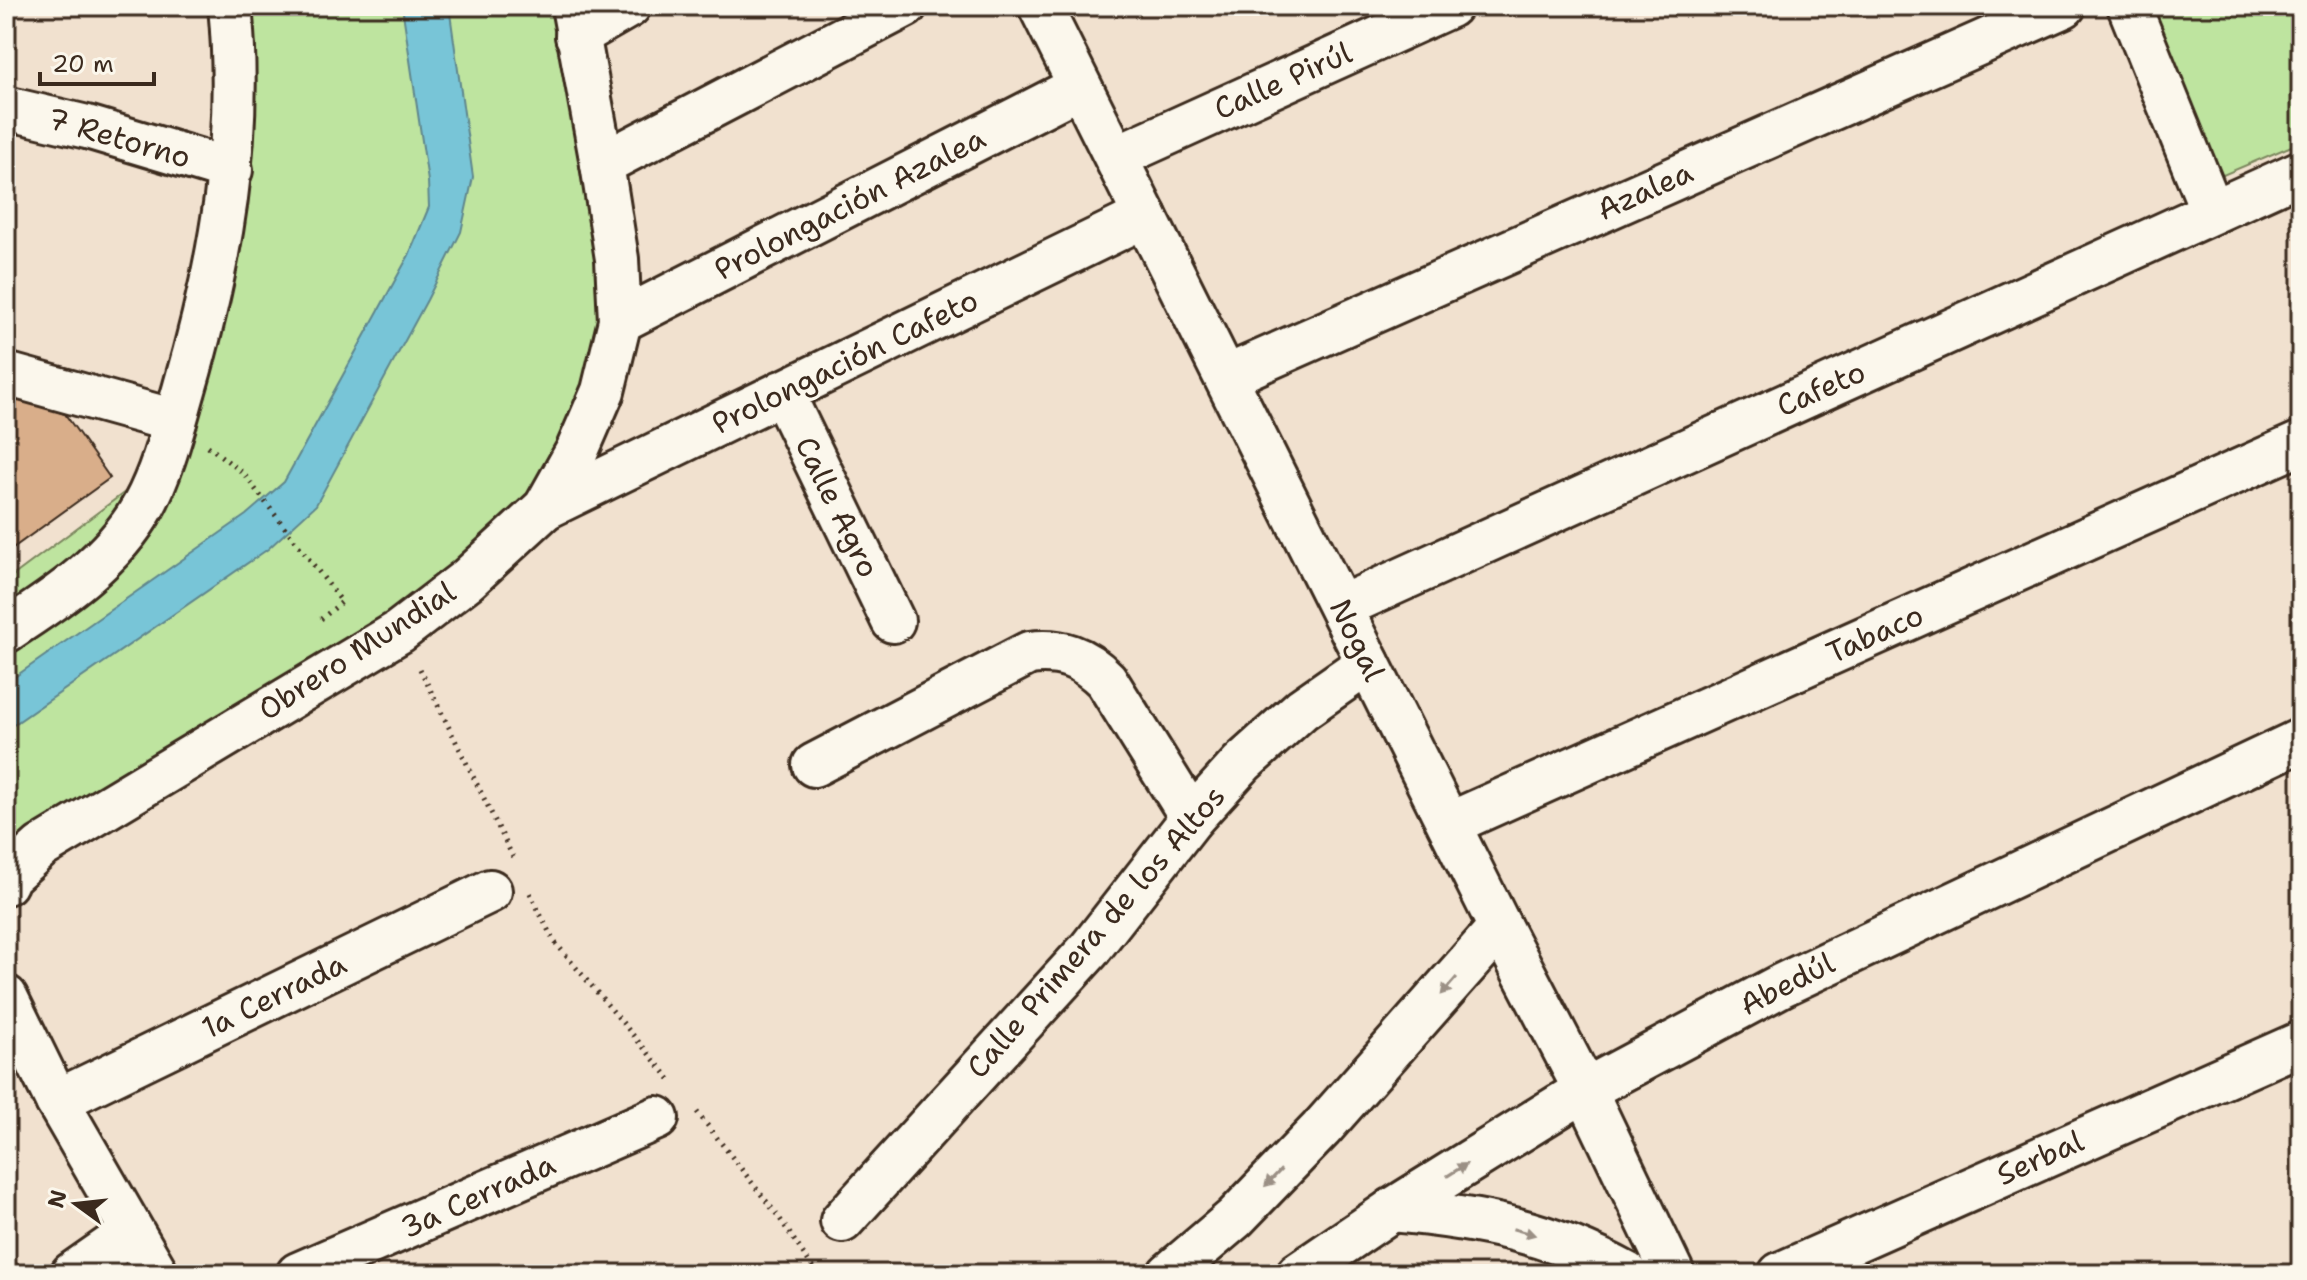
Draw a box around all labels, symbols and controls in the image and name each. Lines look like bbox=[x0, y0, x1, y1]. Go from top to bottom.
street label: Calle Pirúl bbox=[1207, 32, 1358, 129]
scale bar bbox=[40, 36, 154, 86]
text: 20 m bbox=[52, 48, 114, 80]
street label: 7 Retorno bbox=[43, 98, 196, 178]
street label: Prolongación Azalea bbox=[707, 117, 993, 290]
street label: Azalea bbox=[1590, 151, 1699, 230]
street label: Prolongación Cafeto bbox=[705, 279, 985, 444]
street label: Cafeto bbox=[1770, 351, 1872, 426]
street label: Calle Agro bbox=[786, 429, 889, 584]
street label: Obrero Mundial bbox=[250, 571, 463, 730]
street label: Nogal bbox=[1320, 592, 1395, 688]
street label: Tabaco bbox=[1820, 594, 1930, 673]
street label: Calle Primera de los Altos bbox=[957, 777, 1234, 1087]
street label: Abedúl bbox=[1732, 942, 1841, 1025]
street label: 1a Cerrada bbox=[195, 943, 353, 1048]
one-way arrow bbox=[1440, 977, 1458, 996]
street label: Serbal bbox=[1990, 1120, 2090, 1195]
street label: 3a Cerrada bbox=[394, 1143, 562, 1248]
one-way arrow bbox=[1446, 1163, 1468, 1177]
north arrow bbox=[36, 1164, 116, 1244]
one-way arrow bbox=[1265, 1168, 1283, 1187]
text: N bbox=[41, 1187, 73, 1211]
one-way arrow bbox=[1512, 1226, 1537, 1238]

